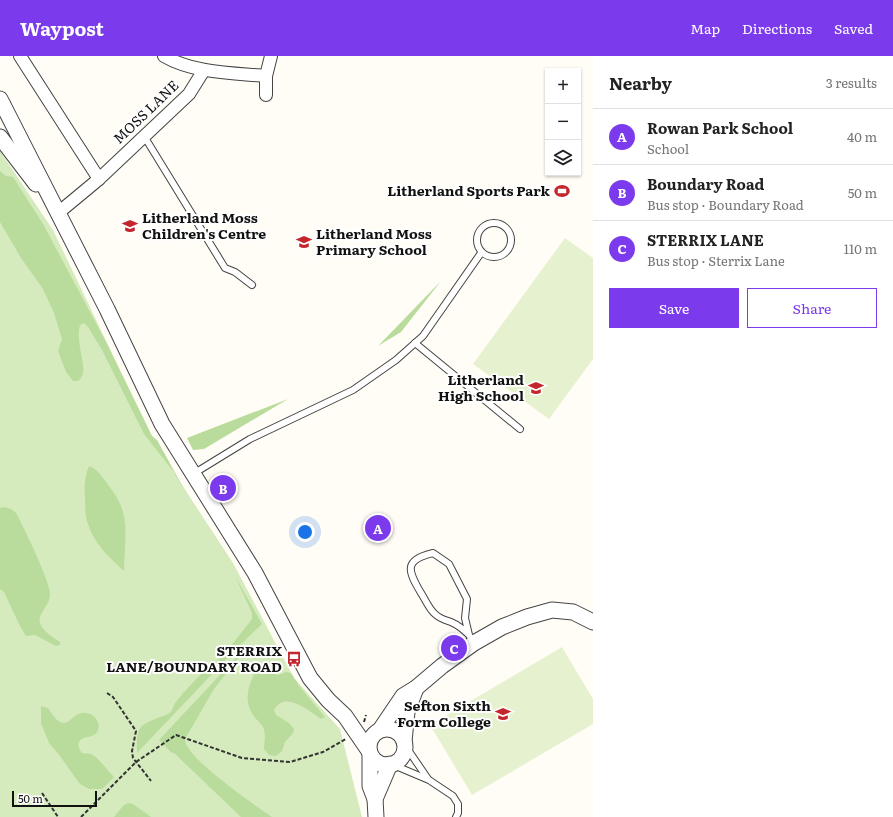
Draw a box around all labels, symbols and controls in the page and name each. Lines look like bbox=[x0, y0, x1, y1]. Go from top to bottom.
text: Waypost bbox=[20, 14, 104, 42]
text: Map bbox=[690, 18, 720, 38]
text: Directions bbox=[742, 18, 812, 38]
text: Saved bbox=[834, 18, 873, 38]
map controls bbox=[545, 68, 581, 176]
button: + bbox=[545, 68, 581, 104]
text: Nearby bbox=[609, 70, 672, 95]
text: 3 results bbox=[826, 73, 877, 92]
street label: MOSS LANE bbox=[108, 75, 182, 148]
button: − bbox=[545, 104, 581, 140]
text: Rowan Park School bbox=[647, 116, 793, 139]
text: A bbox=[617, 127, 627, 146]
text: 40 m bbox=[847, 127, 877, 146]
text: School bbox=[647, 139, 689, 158]
button: layers bbox=[545, 140, 581, 176]
text: Boundary Road bbox=[647, 172, 764, 195]
place label: Litherland Sports Park bbox=[387, 180, 551, 200]
sports icon: Litherland Sports Park bbox=[553, 182, 571, 200]
text: B bbox=[618, 183, 626, 202]
text: 50 m bbox=[848, 183, 877, 202]
text: Bus stop · Boundary Road bbox=[647, 195, 804, 214]
place label: Litherland Moss Children's Centre bbox=[142, 207, 266, 243]
school or university icon: Litherland Moss Children's Centre bbox=[121, 217, 139, 235]
place label: Litherland Moss Primary School bbox=[316, 223, 432, 259]
text: STERRIX LANE bbox=[647, 228, 764, 251]
school or university icon: Litherland Moss Primary School bbox=[295, 233, 313, 251]
text: C bbox=[617, 239, 627, 258]
text: 110 m bbox=[844, 239, 877, 258]
text: Bus stop · Sterrix Lane bbox=[647, 251, 785, 270]
button: Save bbox=[609, 288, 739, 328]
button: Share bbox=[747, 288, 877, 328]
place label: Litherland High School bbox=[438, 369, 524, 405]
school or university icon: Litherland High School bbox=[527, 379, 545, 397]
pin: B bbox=[210, 473, 236, 503]
pin: A bbox=[365, 513, 391, 543]
your location bbox=[295, 522, 315, 542]
pin: C bbox=[441, 633, 467, 663]
place label: STERRIX LANE/BOUNDARY ROAD bbox=[106, 640, 282, 676]
bus stop icon: STERRIX LANE/BOUNDARY ROAD bbox=[285, 650, 303, 668]
place label: Sefton Sixth Form College bbox=[397, 695, 491, 731]
school or university icon: Sefton Sixth Form College bbox=[494, 705, 512, 723]
scale bar bbox=[12, 789, 97, 808]
text: 50 m bbox=[18, 790, 43, 806]

